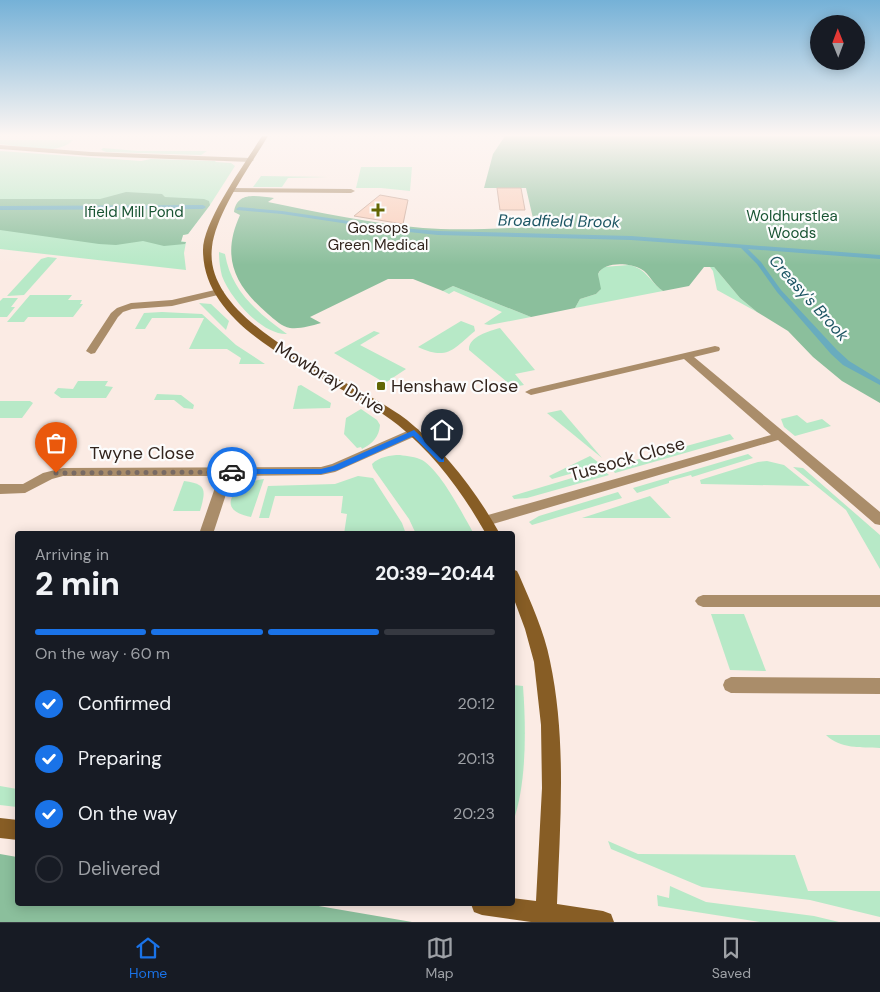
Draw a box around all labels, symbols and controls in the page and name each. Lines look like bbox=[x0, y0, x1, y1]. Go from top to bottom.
north arrow bbox=[810, 15, 865, 70]
map controls bbox=[810, 15, 865, 70]
park label: Ifield Mill Pond bbox=[84, 202, 184, 222]
marker: Gossops Green Medical bbox=[371, 203, 385, 217]
park label: Woldhurstlea Woods bbox=[746, 206, 838, 243]
water label: Broadfield Brook bbox=[498, 209, 621, 233]
place label: Gossops Green Medical bbox=[328, 218, 428, 255]
water label: Creasy's Brook bbox=[765, 250, 854, 346]
street label: Mowbray Drive bbox=[271, 336, 389, 420]
place label: Henshaw Close bbox=[391, 374, 518, 398]
marker: Henshaw Close bbox=[375, 380, 387, 392]
pin bbox=[421, 409, 463, 460]
icon: home bbox=[428, 416, 456, 444]
pin bbox=[35, 422, 77, 473]
icon: bag bbox=[42, 429, 70, 457]
street label: Tussock Close bbox=[566, 431, 688, 487]
street label: Twyne Close bbox=[89, 441, 195, 465]
courier bbox=[207, 447, 257, 497]
icon: car bbox=[218, 458, 246, 486]
text: Arriving in bbox=[35, 544, 109, 565]
text: 20:39–20:44 bbox=[375, 561, 495, 586]
text: 2 min bbox=[35, 563, 120, 605]
text: On the way · 60 m bbox=[35, 643, 170, 664]
icon: check bbox=[35, 690, 63, 718]
text: Confirmed bbox=[78, 691, 171, 716]
text: 20:12 bbox=[458, 693, 495, 714]
icon: check bbox=[35, 745, 63, 773]
text: Preparing bbox=[78, 746, 162, 771]
text: 20:13 bbox=[457, 748, 495, 769]
icon: check bbox=[35, 800, 63, 828]
text: On the way bbox=[78, 801, 178, 826]
text: 20:23 bbox=[453, 803, 495, 824]
text: Delivered bbox=[78, 856, 160, 881]
tab: Home bbox=[129, 934, 167, 982]
tab: Map bbox=[425, 934, 454, 982]
tab: Saved bbox=[712, 934, 751, 982]

